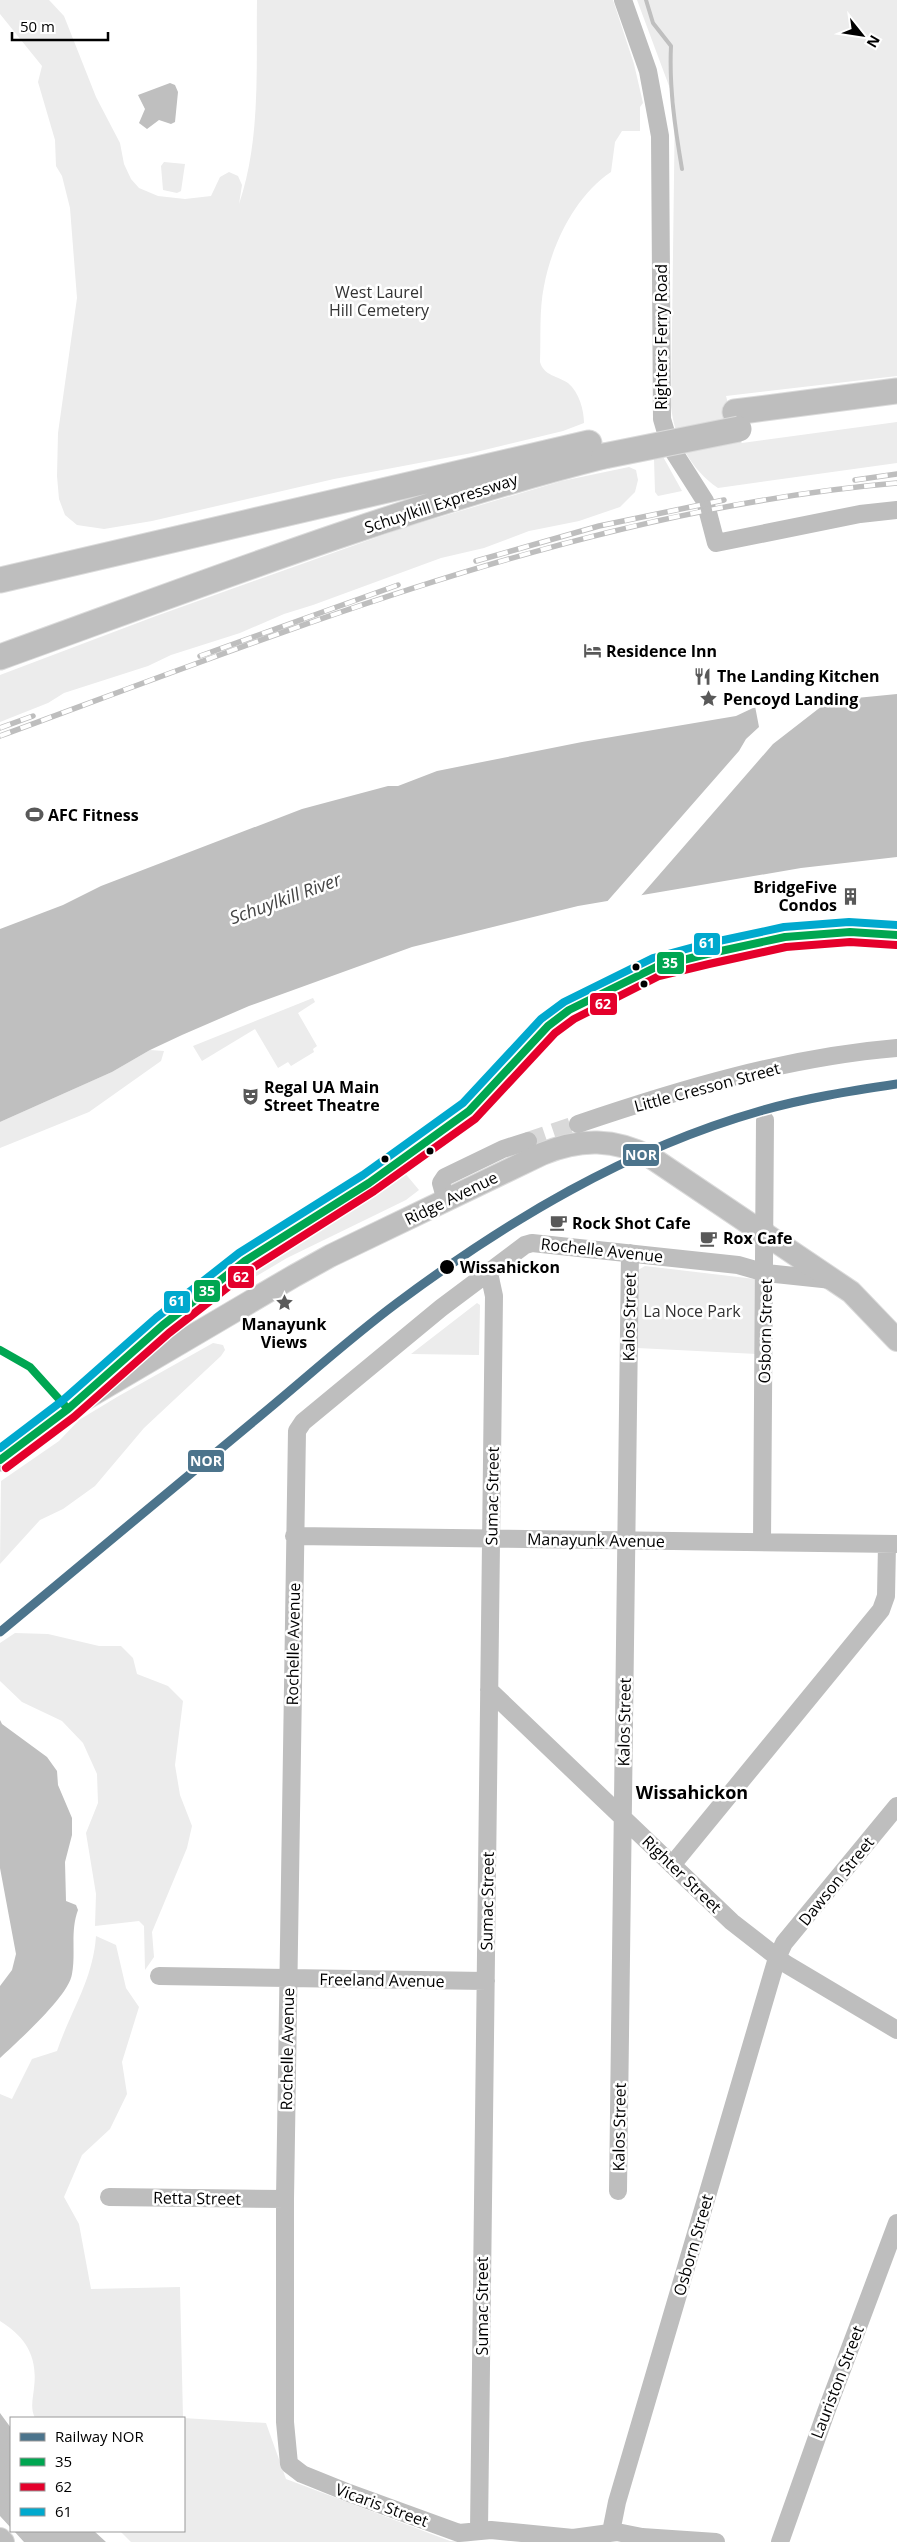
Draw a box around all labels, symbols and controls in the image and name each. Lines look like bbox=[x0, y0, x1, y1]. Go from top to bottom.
scale bar bbox=[12, 10, 109, 42]
north arrow bbox=[837, 10, 887, 60]
text: 50 m bbox=[20, 16, 55, 36]
text: N bbox=[863, 32, 885, 51]
street label: Righters Ferry Road bbox=[650, 264, 672, 410]
park label: West Laurel Hill Cemetery bbox=[329, 281, 430, 321]
street label: Schuylkill Expressway bbox=[362, 468, 521, 538]
place label: Residence Inn bbox=[606, 640, 717, 662]
hotel icon: Residence Inn bbox=[582, 641, 602, 661]
place label: The Landing Kitchen bbox=[717, 665, 880, 687]
restaurant icon: The Landing Kitchen bbox=[693, 666, 713, 686]
place label: Pencoyd Landing bbox=[723, 688, 858, 710]
place icon: Pencoyd Landing bbox=[699, 689, 719, 709]
place label: AFC Fitness bbox=[48, 804, 139, 826]
sports icon: AFC Fitness bbox=[24, 805, 44, 825]
water label: Schuylkill River bbox=[226, 866, 345, 929]
place label: BridgeFive Condos bbox=[753, 876, 837, 916]
building icon: BridgeFive Condos bbox=[841, 886, 861, 906]
line badge: 61 bbox=[693, 932, 721, 956]
text: 61 bbox=[699, 933, 715, 952]
line badge: 35 bbox=[656, 951, 685, 975]
text: 35 bbox=[662, 953, 678, 972]
unlabelled marker bbox=[631, 962, 641, 972]
unlabelled marker bbox=[639, 979, 649, 989]
line badge: 62 bbox=[589, 992, 618, 1016]
text: 62 bbox=[595, 994, 611, 1013]
street label: Little Cresson Street bbox=[632, 1057, 783, 1117]
place label: Regal UA Main Street Theatre bbox=[264, 1076, 380, 1116]
theatre icon: Regal UA Main Street Theatre bbox=[240, 1086, 260, 1106]
line badge: NOR bbox=[622, 1143, 660, 1167]
text: NOR bbox=[625, 1145, 658, 1164]
unlabelled marker bbox=[425, 1146, 435, 1156]
unlabelled marker bbox=[380, 1154, 390, 1164]
street label: Ridge Avenue bbox=[401, 1166, 501, 1230]
place label: Rock Shot Cafe bbox=[572, 1212, 691, 1234]
cafe icon: Rock Shot Cafe bbox=[548, 1213, 568, 1233]
place label: Rox Cafe bbox=[723, 1227, 792, 1249]
cafe icon: Rox Cafe bbox=[699, 1228, 719, 1248]
street label: Rochelle Avenue bbox=[540, 1233, 664, 1267]
place label: Wissahickon bbox=[460, 1256, 560, 1278]
marker: Wissahickon bbox=[438, 1258, 456, 1276]
line badge: 62 bbox=[227, 1265, 255, 1289]
text: 62 bbox=[233, 1267, 249, 1286]
street label: Kalos Street bbox=[617, 1272, 641, 1362]
street label: Osborn Street bbox=[753, 1278, 777, 1384]
line badge: 35 bbox=[193, 1279, 221, 1303]
text: 35 bbox=[199, 1281, 215, 1300]
line badge: 61 bbox=[163, 1290, 191, 1314]
text: 61 bbox=[169, 1291, 185, 1310]
place icon: Manayunk Views bbox=[274, 1292, 294, 1312]
park label: La Noce Park bbox=[643, 1300, 741, 1322]
place label: Manayunk Views bbox=[242, 1313, 327, 1353]
street label: Sumac Street bbox=[480, 1446, 504, 1546]
line badge: NOR bbox=[187, 1449, 225, 1473]
text: NOR bbox=[190, 1451, 223, 1470]
street label: Manayunk Avenue bbox=[527, 1528, 665, 1552]
street label: Rochelle Avenue bbox=[281, 1582, 305, 1706]
street label: Kalos Street bbox=[612, 1677, 636, 1767]
district label: Wissahickon bbox=[636, 1780, 748, 1804]
street label: Righter Street bbox=[637, 1830, 727, 1918]
street label: Dawson Street bbox=[793, 1832, 879, 1930]
street label: Sumac Street bbox=[475, 1851, 499, 1951]
street label: Freeland Avenue bbox=[319, 1968, 445, 1992]
street label: Rochelle Avenue bbox=[275, 1987, 299, 2111]
street label: Kalos Street bbox=[607, 2082, 631, 2172]
street label: Retta Street bbox=[153, 2186, 241, 2210]
street label: Osborn Street bbox=[668, 2191, 718, 2298]
street label: Sumac Street bbox=[471, 2256, 493, 2355]
street label: Lauriston Street bbox=[805, 2322, 869, 2442]
legend bbox=[10, 2417, 185, 2532]
text: Railway NOR bbox=[55, 2426, 144, 2446]
text: 35 bbox=[55, 2451, 72, 2471]
text: 62 bbox=[55, 2476, 72, 2496]
street label: Vicaris Street bbox=[333, 2478, 432, 2532]
text: 61 bbox=[55, 2501, 72, 2521]

